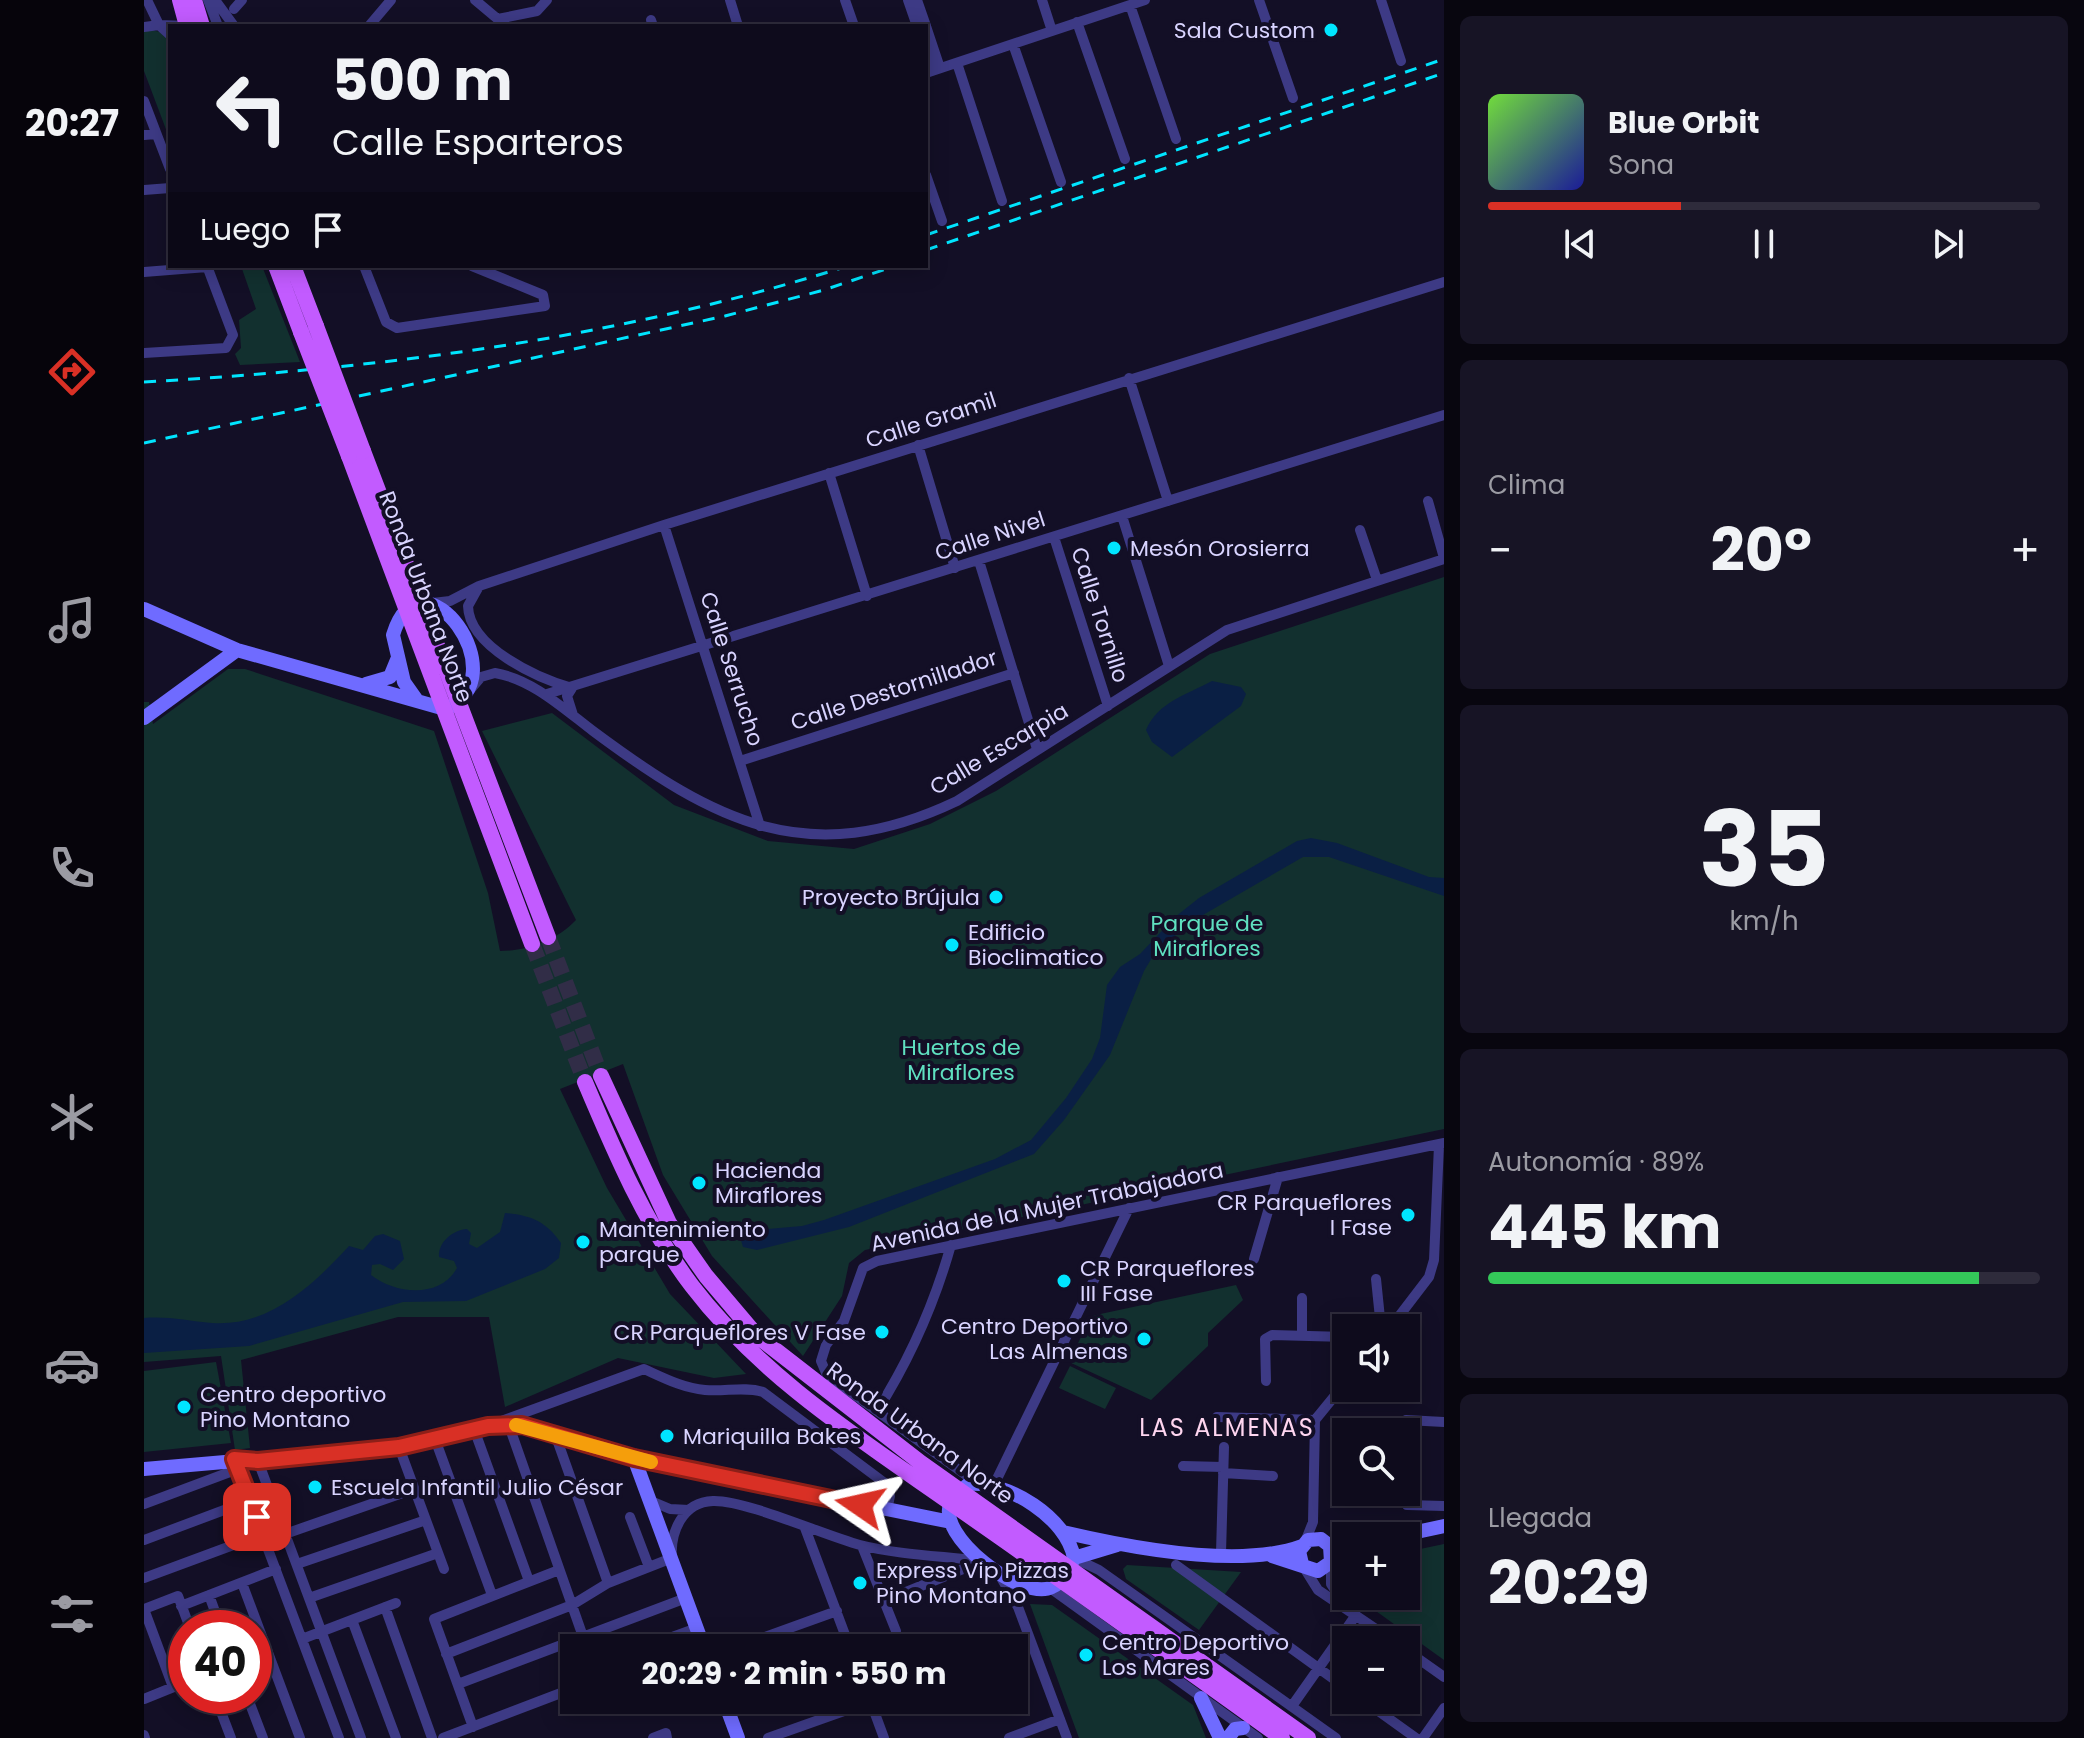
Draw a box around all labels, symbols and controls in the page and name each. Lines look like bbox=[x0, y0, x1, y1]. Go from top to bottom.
place label: Sala Custom bbox=[1174, 15, 1315, 46]
marker: Sala Custom bbox=[1322, 21, 1340, 39]
text: 500 m bbox=[332, 41, 513, 120]
icon: left bbox=[200, 56, 304, 160]
text: 20:27 bbox=[25, 98, 119, 149]
text: Blue Orbit bbox=[1608, 101, 1760, 144]
text: Calle Esparteros bbox=[332, 117, 624, 168]
text: Sona bbox=[1608, 147, 1674, 183]
text: Luego bbox=[200, 208, 290, 251]
icon: arrive bbox=[306, 208, 350, 252]
icon: previous bbox=[1558, 222, 1602, 266]
icon: pause bbox=[1742, 222, 1786, 266]
icon: next bbox=[1926, 222, 1970, 266]
icon: directions bbox=[44, 344, 100, 400]
street label: Calle Gramil bbox=[862, 384, 1000, 456]
text: Clima bbox=[1488, 467, 1565, 503]
street label: Ronda Urbana Norte bbox=[371, 487, 481, 707]
street label: Calle Nivel bbox=[931, 504, 1049, 568]
text: 20° bbox=[1711, 508, 1812, 592]
text: − bbox=[1488, 520, 1512, 581]
text: + bbox=[2010, 520, 2040, 581]
place label: Mesón Orosierra bbox=[1130, 533, 1310, 564]
marker: Mesón Orosierra bbox=[1105, 539, 1123, 557]
street label: Calle Tornillo bbox=[1064, 543, 1136, 687]
street label: Calle Serrucho bbox=[692, 588, 772, 750]
icon: music bbox=[44, 592, 100, 648]
street label: Calle Destornillador bbox=[787, 642, 1001, 738]
street label: Calle Escarpia bbox=[924, 695, 1074, 803]
text: 35 bbox=[1699, 777, 1829, 922]
icon: phone bbox=[44, 840, 100, 896]
place label: Proyecto Brújula bbox=[802, 882, 980, 913]
marker: Proyecto Brújula bbox=[987, 888, 1005, 906]
text: km/h bbox=[1729, 903, 1799, 939]
park label: Parque de Miraflores bbox=[1151, 908, 1263, 964]
place label: Edificio Bioclimatico bbox=[968, 917, 1104, 973]
marker: Edificio Bioclimatico bbox=[943, 936, 961, 954]
park label: Huertos de Miraflores bbox=[901, 1032, 1021, 1088]
icon: climate bbox=[44, 1089, 100, 1145]
text: Autonomía · 89% bbox=[1488, 1144, 1704, 1180]
street label: Avenida de la Mujer Trabajadora bbox=[868, 1154, 1226, 1260]
place label: Hacienda Miraflores bbox=[715, 1155, 823, 1211]
marker: Hacienda Miraflores bbox=[690, 1174, 708, 1192]
text: 445 km bbox=[1488, 1185, 1722, 1269]
place label: CR Parqueflores I Fase bbox=[1217, 1187, 1392, 1243]
marker: CR Parqueflores I Fase bbox=[1399, 1206, 1417, 1224]
place label: Mantenimiento parque bbox=[599, 1214, 766, 1270]
marker: Mantenimiento parque bbox=[574, 1233, 592, 1251]
place label: CR Parqueflores III Fase bbox=[1080, 1253, 1255, 1309]
marker: CR Parqueflores III Fase bbox=[1055, 1272, 1073, 1290]
place label: Centro Deportivo Las Almenas bbox=[941, 1311, 1128, 1367]
map controls bbox=[1332, 1314, 1420, 1714]
button: sound bbox=[1332, 1314, 1420, 1402]
place label: CR Parqueflores V Fase bbox=[614, 1317, 866, 1348]
marker: CR Parqueflores V Fase bbox=[873, 1323, 891, 1341]
marker: Centro Deportivo Las Almenas bbox=[1135, 1330, 1153, 1348]
icon: car bbox=[44, 1337, 100, 1393]
street label: Ronda Urbana Norte bbox=[820, 1355, 1020, 1511]
place label: Centro deportivo Pino Montano bbox=[200, 1379, 386, 1435]
marker: Centro deportivo Pino Montano bbox=[175, 1398, 193, 1416]
district label: LAS ALMENAS bbox=[1139, 1411, 1315, 1444]
button: search bbox=[1332, 1418, 1420, 1506]
place label: Mariquilla Bakes bbox=[683, 1421, 861, 1452]
marker: Mariquilla Bakes bbox=[658, 1427, 676, 1445]
position arrow bbox=[818, 1463, 902, 1547]
place label: Escuela Infantil Julio César bbox=[331, 1472, 623, 1503]
marker: Escuela Infantil Julio César bbox=[306, 1478, 324, 1496]
pin bbox=[223, 1483, 291, 1551]
icon: arrive bbox=[235, 1495, 279, 1539]
text: Llegada bbox=[1488, 1500, 1592, 1536]
button: + bbox=[1332, 1522, 1420, 1610]
text: 20:29 bbox=[1488, 1541, 1650, 1625]
place label: Express Vip Pizzas Pino Montano bbox=[876, 1555, 1069, 1611]
marker: Express Vip Pizzas Pino Montano bbox=[851, 1574, 869, 1592]
icon: filters bbox=[44, 1586, 100, 1642]
speed limit sign: 40 bbox=[168, 1610, 272, 1714]
button: − bbox=[1332, 1626, 1420, 1714]
place label: Centro Deportivo Los Mares bbox=[1102, 1627, 1289, 1683]
marker: Centro Deportivo Los Mares bbox=[1077, 1646, 1095, 1664]
text: 20:29 · 2 min · 550 m bbox=[641, 1652, 947, 1695]

